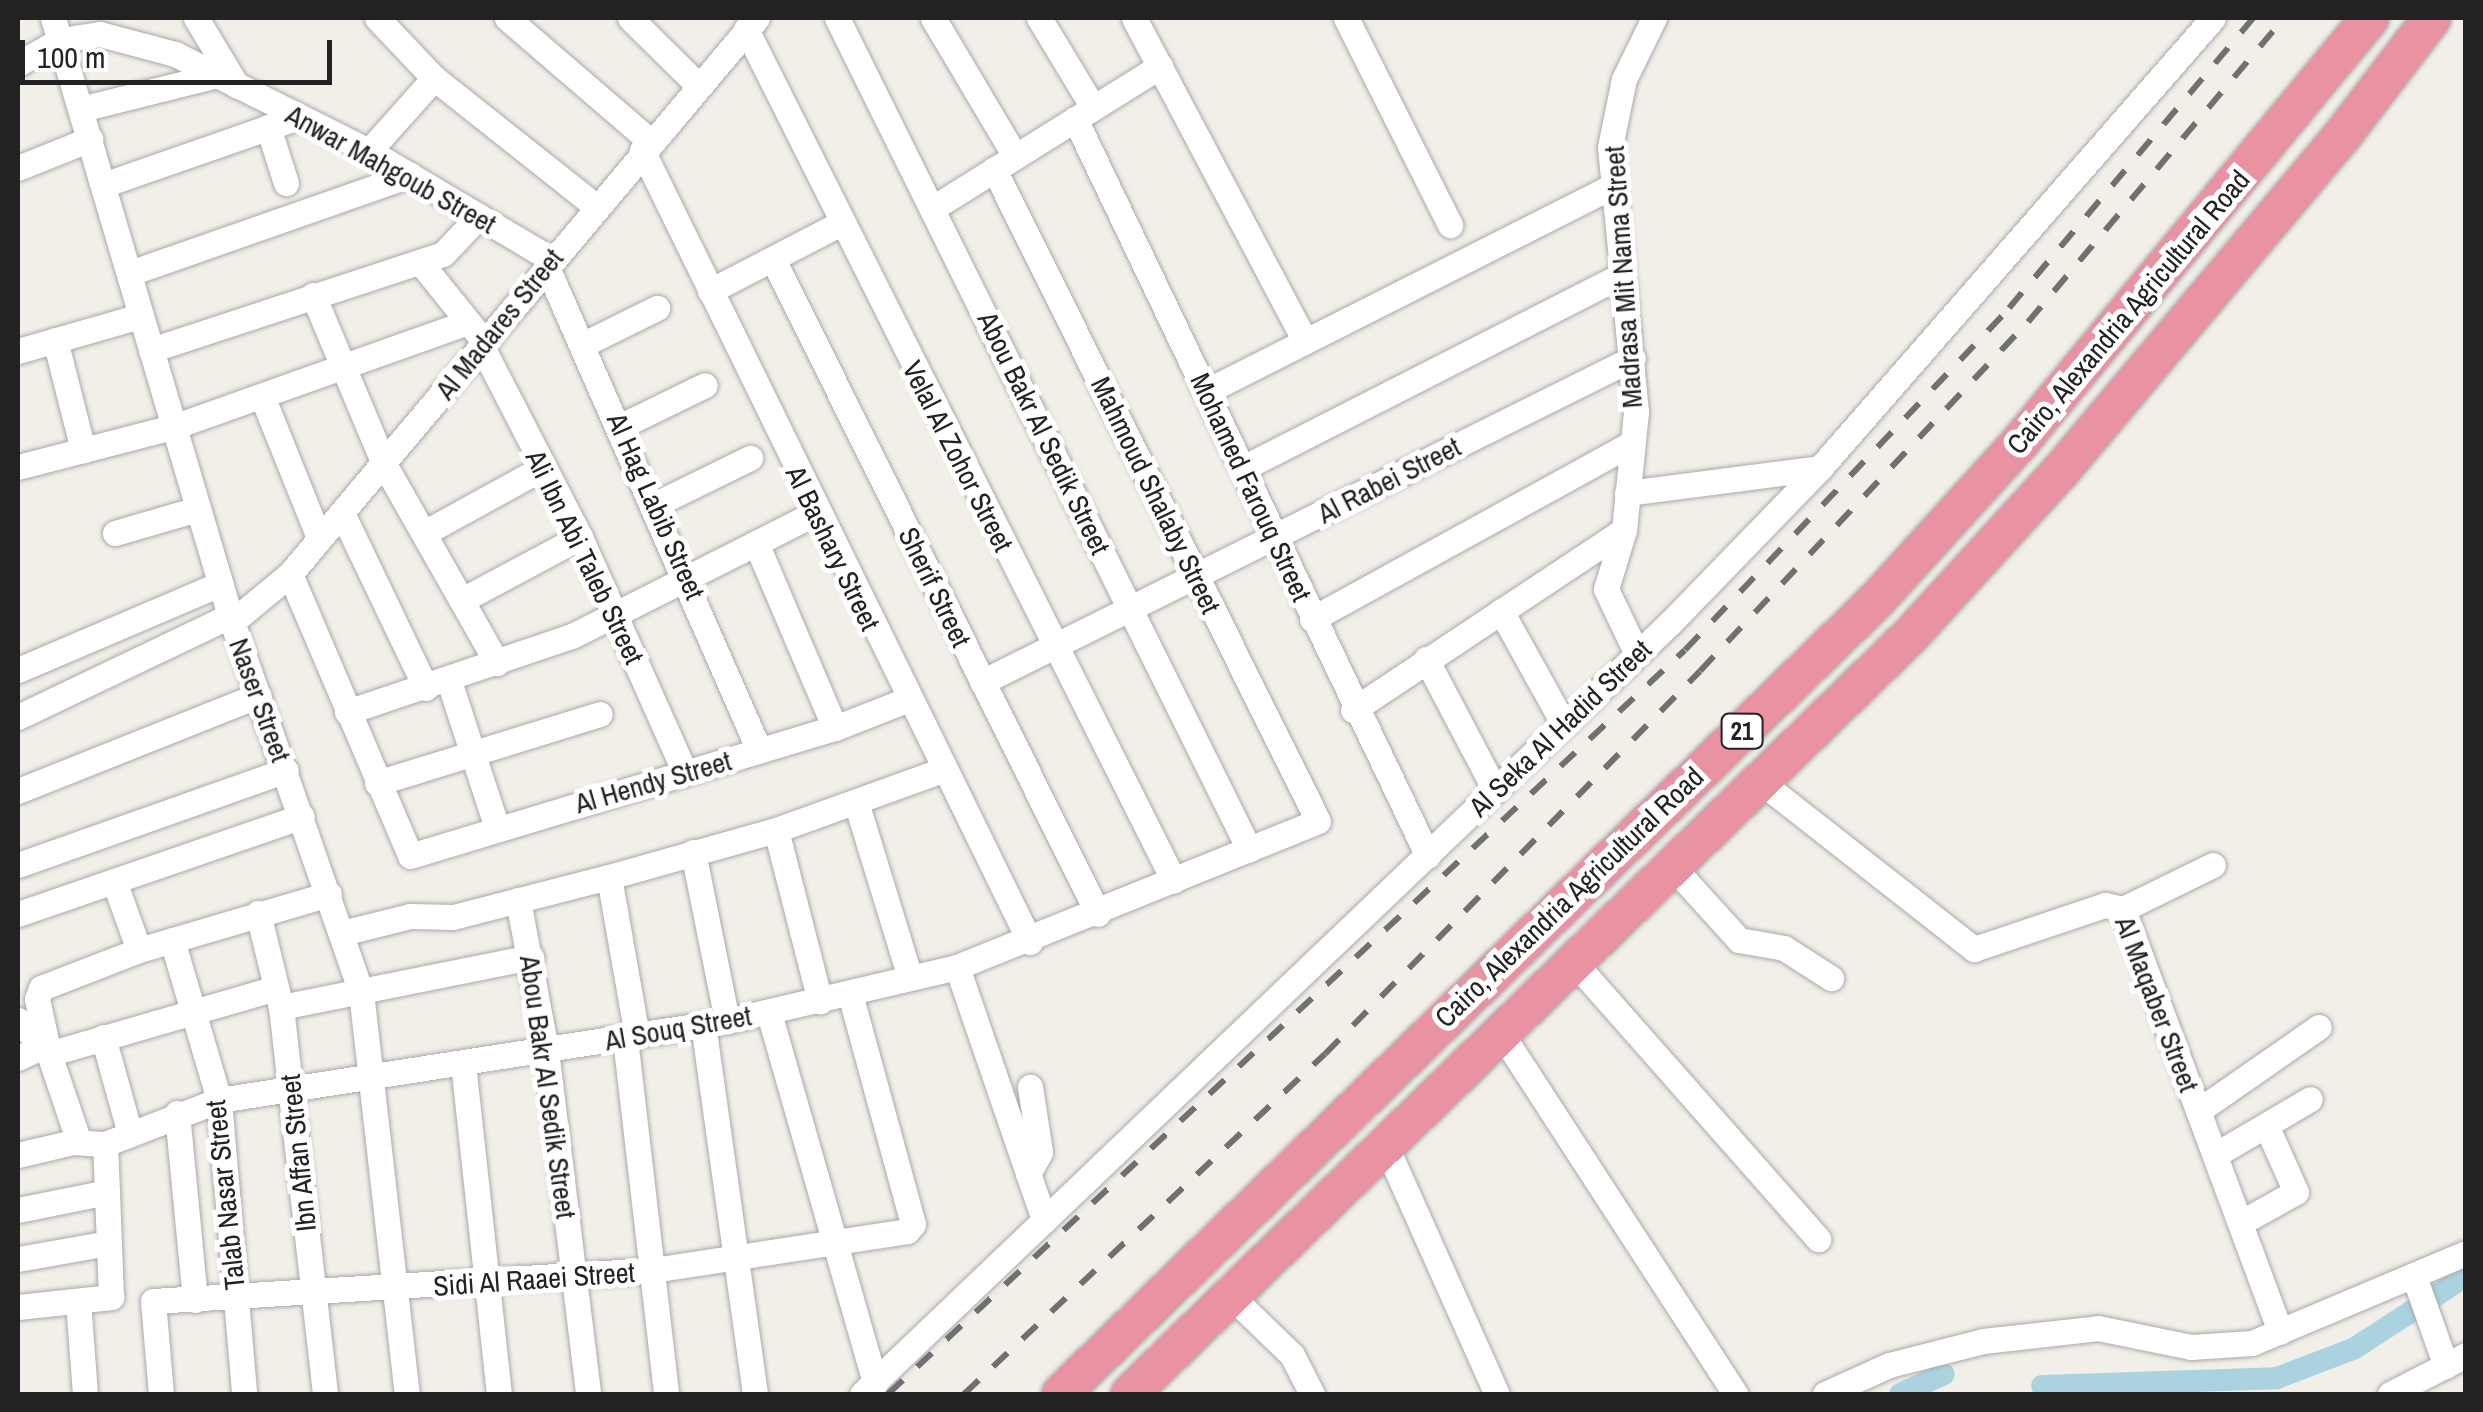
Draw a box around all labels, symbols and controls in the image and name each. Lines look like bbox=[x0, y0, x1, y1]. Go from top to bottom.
scale bar bbox=[25, 20, 338, 82]
text: 100 m bbox=[37, 37, 105, 77]
street label: Anwar Mahgoub Street bbox=[280, 97, 502, 241]
street label: Madrasa Mit Nama Street bbox=[1597, 145, 1649, 409]
street label: Cairo, Alexandria Agricultural Road bbox=[1999, 162, 2257, 462]
street label: Al Madares Street bbox=[428, 242, 570, 406]
street label: Abou Bakr Al Sedik Street bbox=[970, 306, 1118, 560]
street label: Velal Al Zohor Street bbox=[895, 355, 1021, 557]
street label: Mohamed Farouq Street bbox=[1183, 368, 1319, 606]
street label: Mahmoud Shalaby Street bbox=[1084, 371, 1228, 619]
street label: Al Hag Labib Street bbox=[600, 408, 712, 604]
street label: Al Rabei Street bbox=[1312, 430, 1466, 530]
street label: Ali Ibn Abi Taleb Street bbox=[518, 444, 652, 670]
street label: Al Bashary Street bbox=[779, 460, 887, 636]
street label: Sherif Street bbox=[892, 522, 978, 652]
street label: Al Seka Al Hadid Street bbox=[1462, 632, 1658, 824]
street label: Naser Street bbox=[222, 634, 298, 766]
road number: 21 bbox=[1720, 711, 1764, 751]
street label: Al Hendy Street bbox=[571, 744, 735, 820]
street label: Cairo, Alexandria Agricultural Road bbox=[1427, 759, 1711, 1035]
street label: Al Maqaber Street bbox=[2108, 912, 2206, 1096]
street label: Abou Bakr Al Sedik Street bbox=[513, 953, 583, 1221]
street label: Al Souq Street bbox=[602, 999, 754, 1057]
street label: Ibn Affan Street bbox=[273, 1072, 323, 1234]
street label: Talab Nasar Street bbox=[198, 1098, 252, 1292]
street label: Sidi Al Raaei Street bbox=[432, 1255, 636, 1303]

